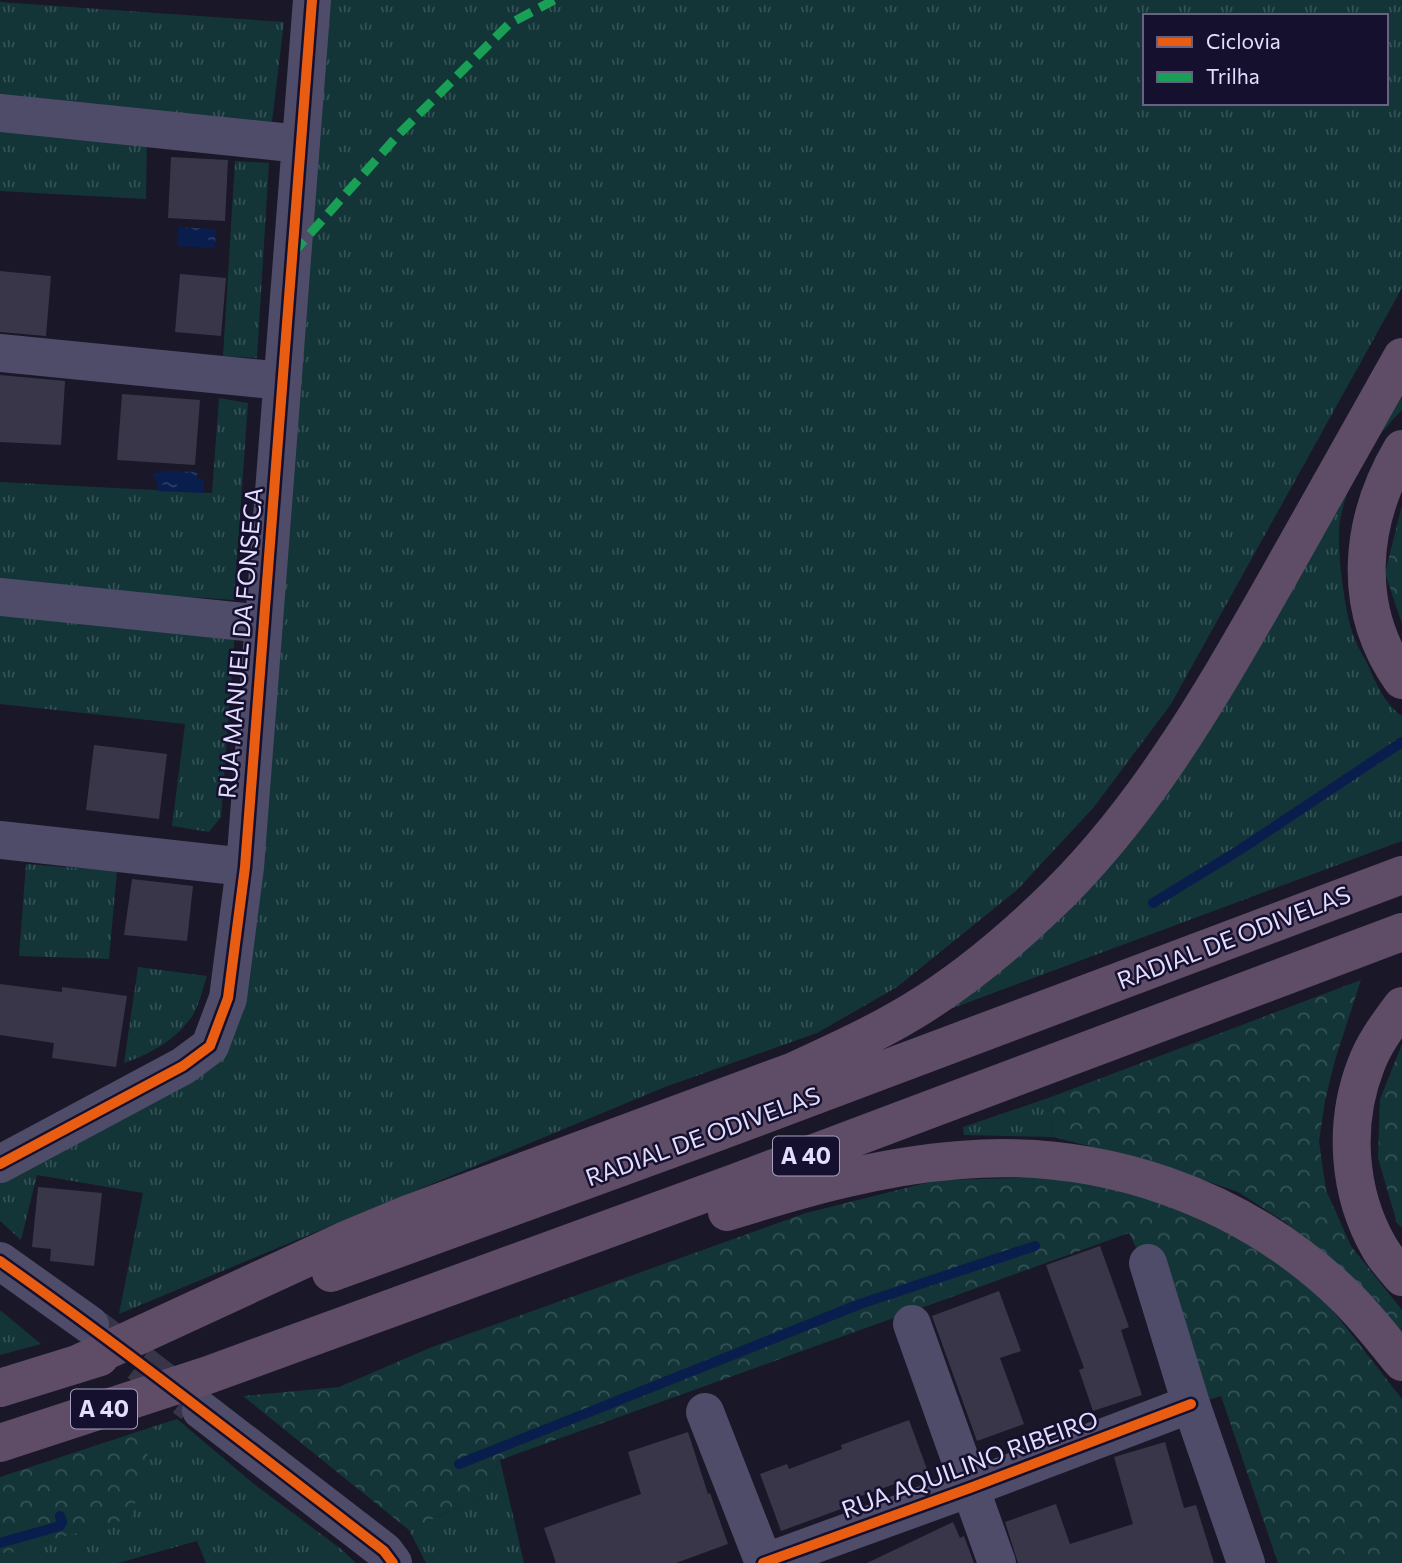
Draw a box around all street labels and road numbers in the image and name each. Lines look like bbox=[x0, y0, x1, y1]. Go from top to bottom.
street label: RUA MANUEL DA FONSECA bbox=[211, 486, 268, 800]
street label: RADIAL DE ODIVELAS bbox=[1113, 879, 1354, 994]
street label: RADIAL DE ODIVELAS bbox=[581, 1080, 824, 1192]
road number: A 40 bbox=[773, 1136, 839, 1176]
road number: A 40 bbox=[71, 1390, 137, 1428]
street label: RUA AQUILINO RIBEIRO bbox=[837, 1404, 1102, 1523]

